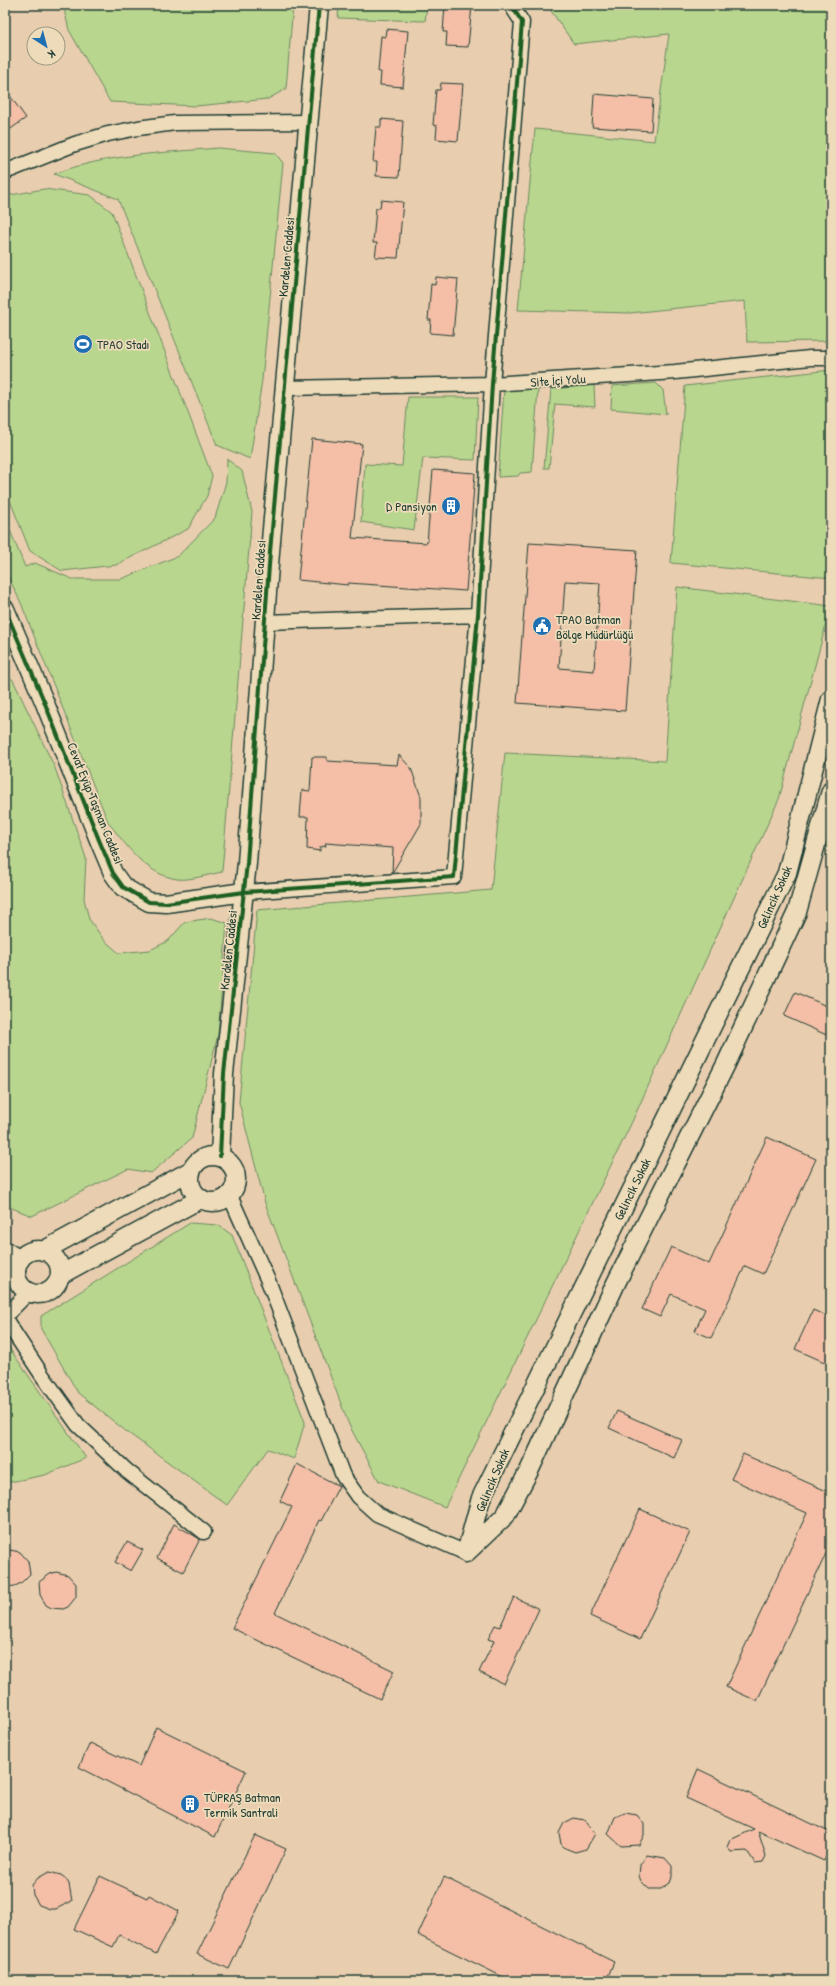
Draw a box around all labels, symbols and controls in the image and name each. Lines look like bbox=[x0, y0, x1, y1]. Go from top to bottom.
north arrow bbox=[26, 26, 66, 66]
text: K bbox=[45, 47, 58, 62]
street label: Kardelen Caddesi bbox=[274, 216, 298, 298]
sports icon: TPAO Stadı bbox=[72, 333, 94, 355]
place label: TPAO Stadı bbox=[97, 335, 149, 353]
street label: Site İçi Yolu bbox=[530, 369, 586, 391]
building icon: D Pansiyon bbox=[440, 495, 462, 517]
place label: D Pansiyon bbox=[386, 497, 437, 515]
street label: Kardelen Caddesi bbox=[246, 539, 270, 621]
place label: TPAO Batman Bölge Müdürlüğü bbox=[556, 610, 633, 643]
public building icon: TPAO Batman Bölge Müdürlüğü bbox=[531, 615, 553, 637]
street label: Cevat Eyüp Taşman Caddesi bbox=[63, 740, 129, 866]
street label: Gelincik Sokak bbox=[752, 862, 796, 931]
street label: Kardelen Caddesi bbox=[215, 909, 241, 991]
street label: Gelincik Sokak bbox=[609, 1154, 655, 1223]
street label: Gelincik Sokak bbox=[471, 1445, 514, 1514]
place label: TÜPRAŞ Batman Termik Santrali bbox=[204, 1788, 281, 1821]
building icon: TÜPRAŞ Batman Termik Santrali bbox=[179, 1793, 201, 1815]

